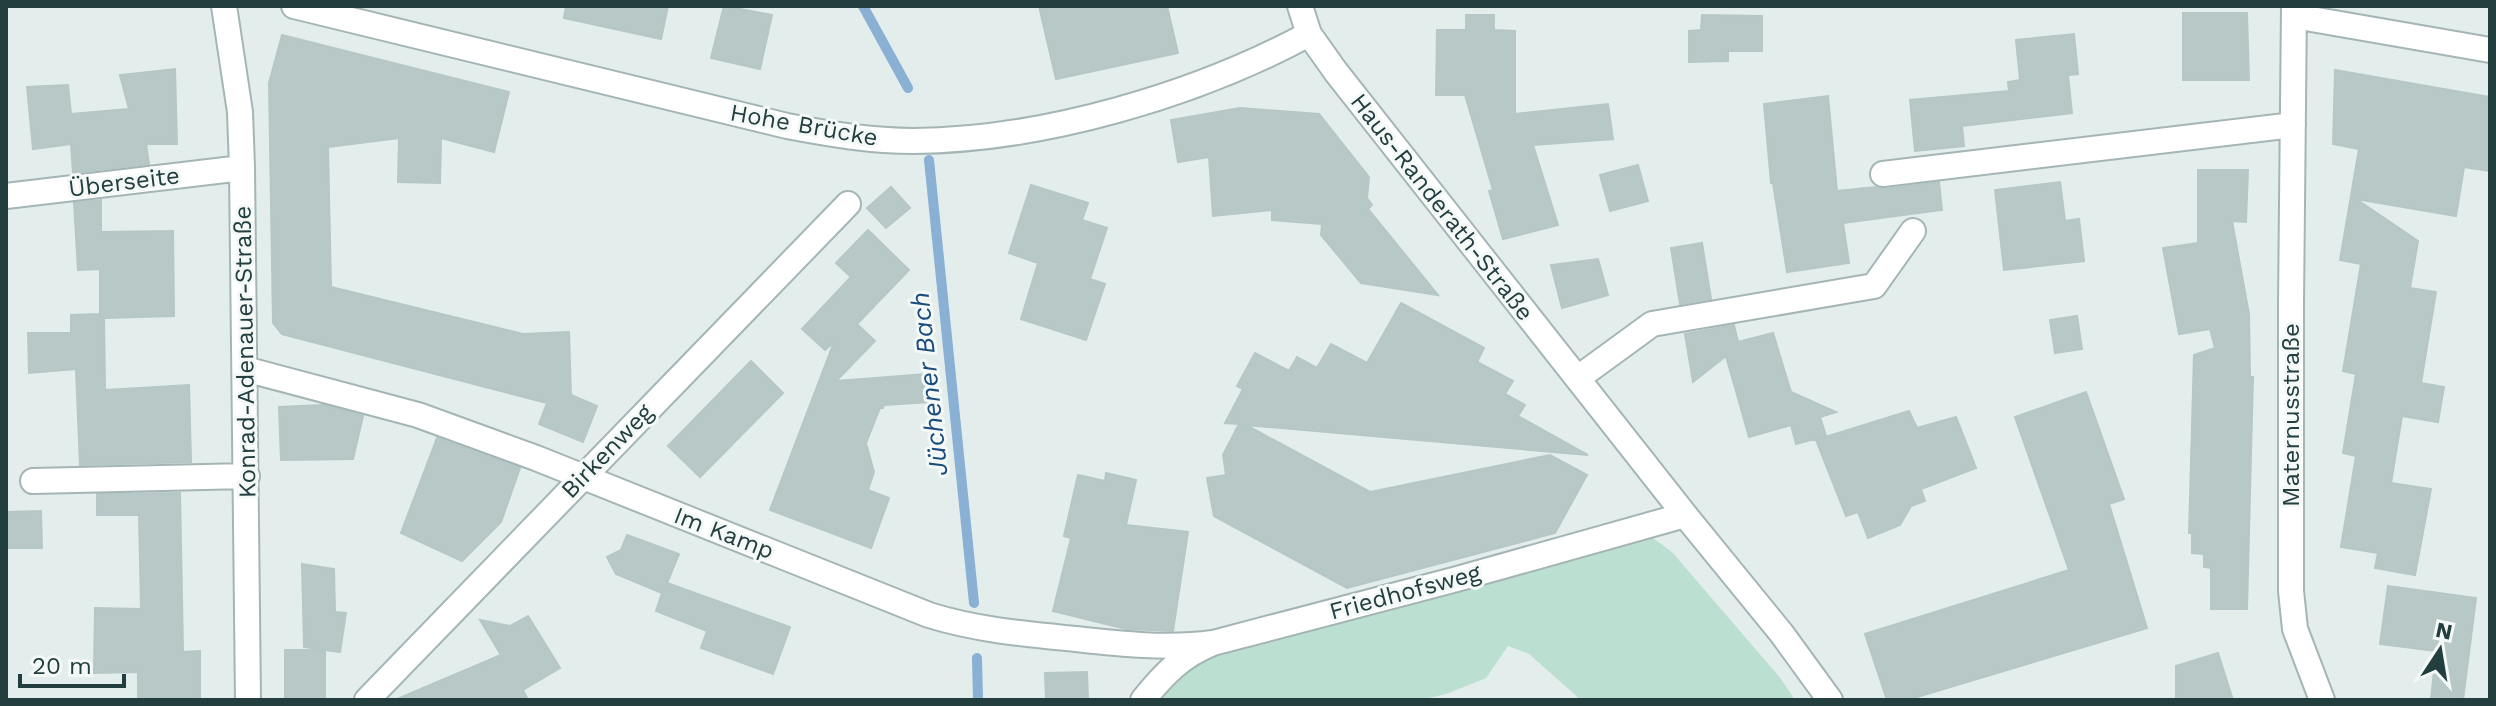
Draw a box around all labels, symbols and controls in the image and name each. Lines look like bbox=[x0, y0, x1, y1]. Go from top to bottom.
street label: Haus-Randerath-Straße bbox=[1345, 88, 1539, 326]
street label: Hohe Brücke bbox=[728, 98, 880, 152]
street label: Überseite bbox=[67, 161, 181, 203]
street label: Konrad-Adenauer-Straße bbox=[228, 206, 262, 498]
water label: Jüchener Bach bbox=[904, 290, 954, 478]
street label: Maternusstraße bbox=[2277, 323, 2305, 507]
street label: Birkenweg bbox=[555, 398, 659, 504]
street label: Im Kamp bbox=[670, 501, 778, 565]
street label: Friedhofsweg bbox=[1326, 558, 1484, 626]
north arrow bbox=[2400, 610, 2480, 690]
text: N bbox=[2433, 617, 2455, 645]
scale bar bbox=[20, 638, 124, 688]
text: 20 m bbox=[32, 652, 92, 680]

